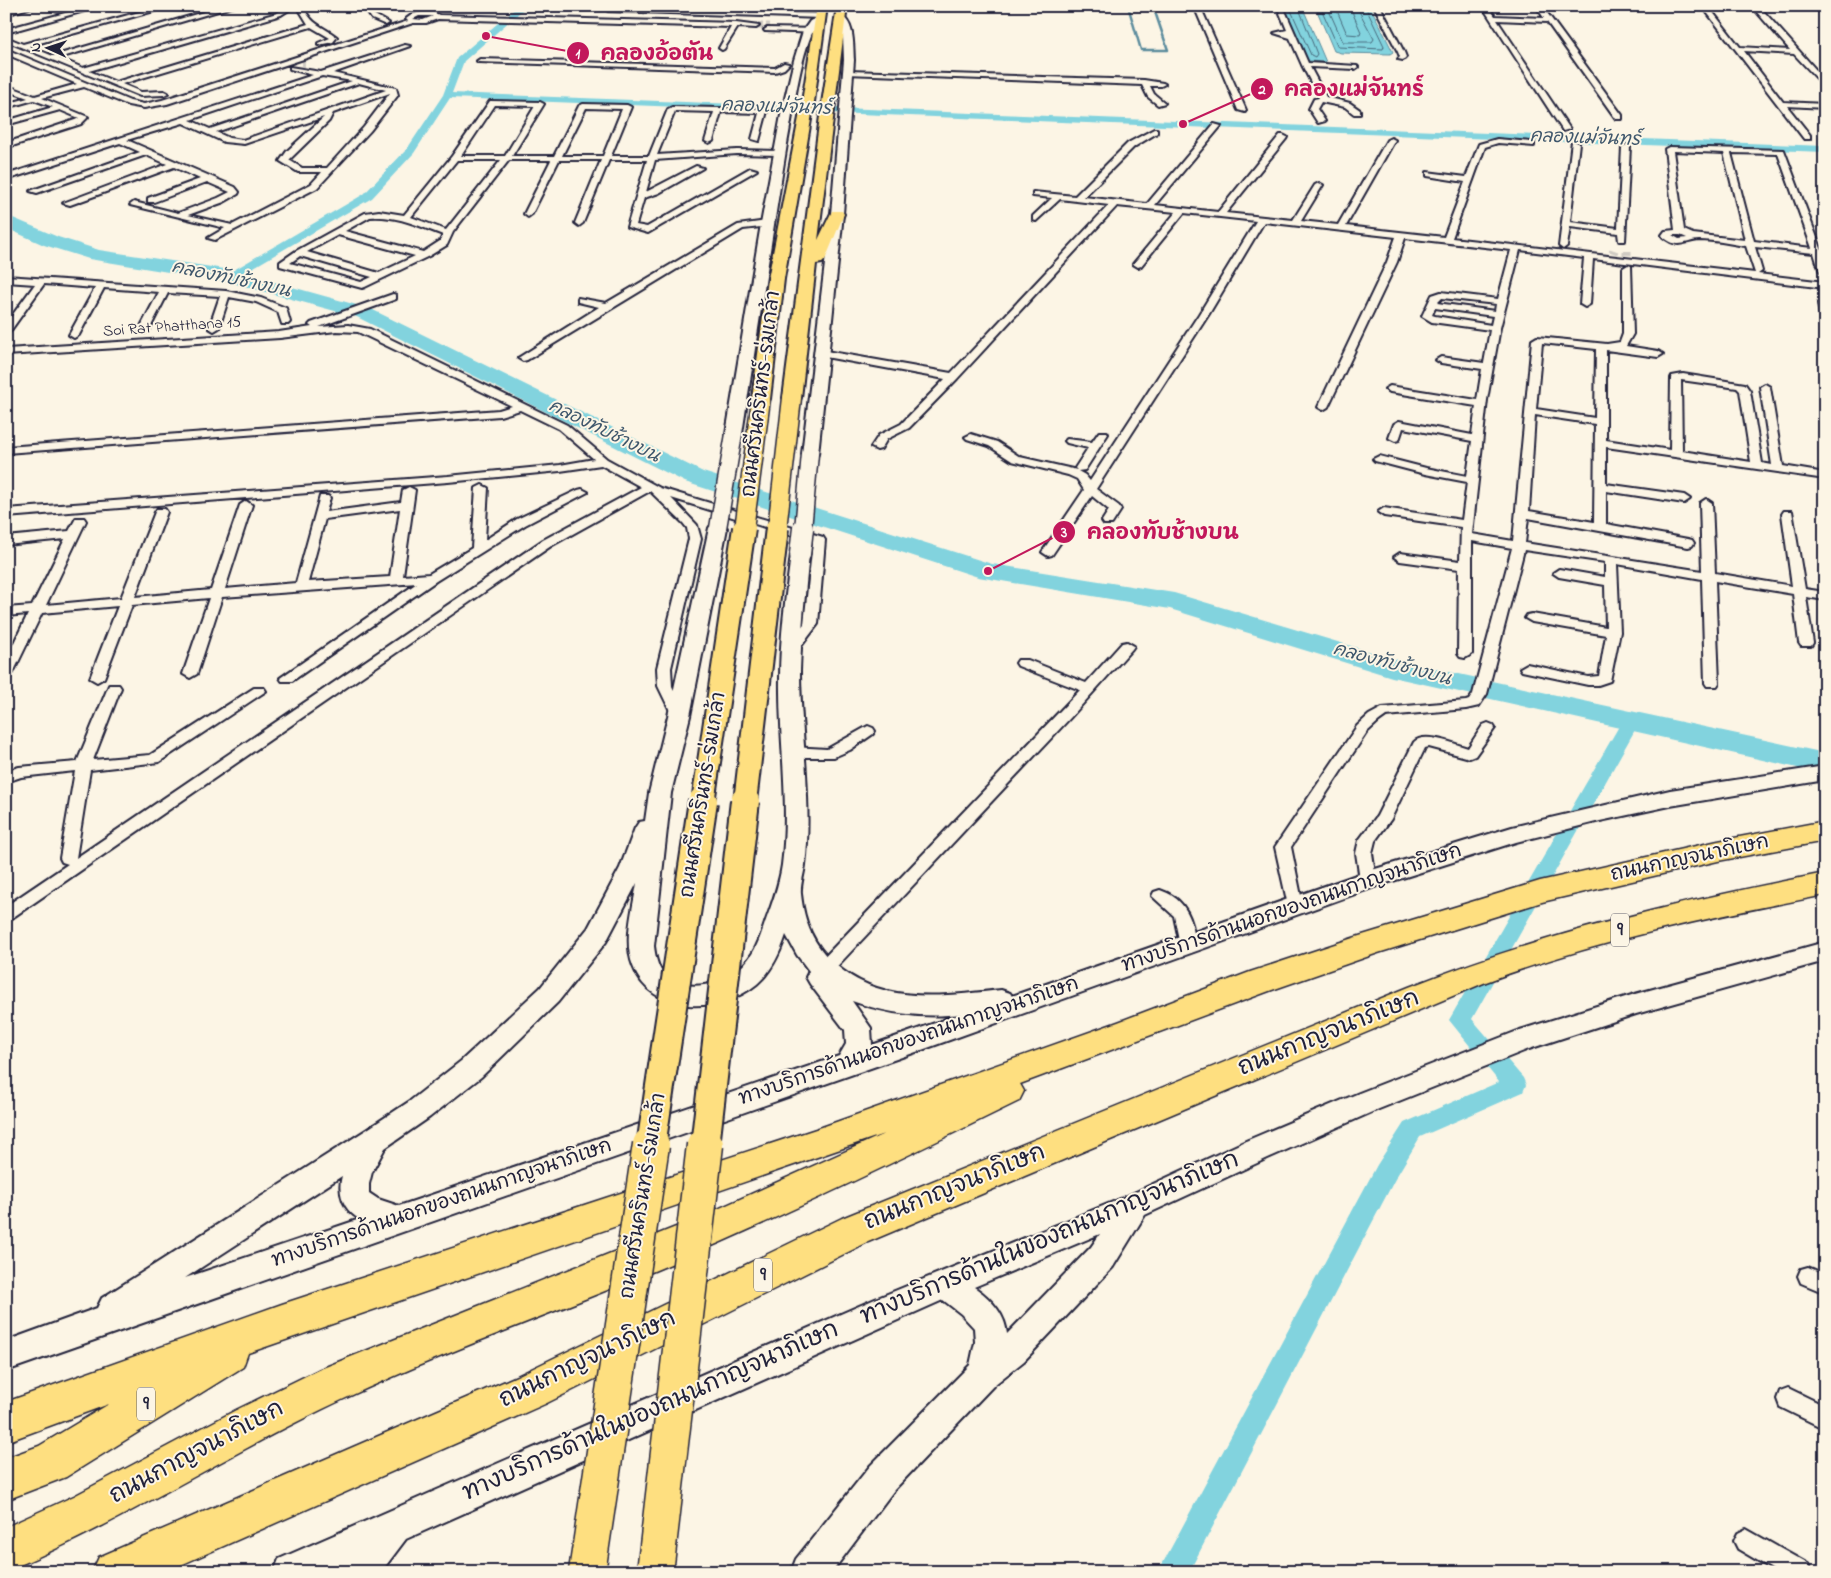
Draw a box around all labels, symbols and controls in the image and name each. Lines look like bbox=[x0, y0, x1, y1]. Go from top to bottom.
north arrow bbox=[22, 22, 72, 72]
callout: คลองอ้อตัน bbox=[566, 35, 724, 71]
text: คลองอ้อตัน bbox=[601, 39, 713, 70]
text: N bbox=[26, 42, 47, 53]
text: 1 bbox=[576, 43, 581, 65]
callout: คลองแม่จันทร์ bbox=[1249, 71, 1434, 107]
text: คลองแม่จันทร์ bbox=[1284, 74, 1424, 106]
text: 2 bbox=[1257, 79, 1266, 101]
water label: คลองแม่จันทร์ bbox=[720, 92, 836, 123]
water label: คลองแม่จันทร์ bbox=[1529, 123, 1645, 154]
water label: คลองทับช้างบน bbox=[169, 254, 294, 306]
street label: ถนนศรีนครินทร์-ร่มเกล้า bbox=[734, 289, 789, 499]
street label: Soi Rat Phatthana 15 bbox=[102, 310, 242, 344]
water label: คลองทับช้างบน bbox=[544, 393, 666, 471]
callout: คลองทับช้างบน bbox=[1052, 514, 1249, 550]
text: คลองทับช้างบน bbox=[1087, 518, 1239, 549]
text: 3 bbox=[1060, 522, 1067, 544]
water label: คลองทับช้างบน bbox=[1330, 636, 1455, 694]
street label: ถนนศรีนครินทร์-ร่มเกล้า bbox=[672, 690, 735, 900]
street label: ถนนกาญจนาภิเษก bbox=[1608, 828, 1772, 890]
street label: ทางบริการด้านนอกของถนนกาญจนาภิเษก bbox=[1117, 836, 1466, 981]
road number: 9 bbox=[1611, 914, 1629, 946]
street label: ทางบริการด้านนอกของถนนกาญจนาภิเษก bbox=[734, 969, 1083, 1114]
street label: ถนนกาญจนาภิเษก bbox=[1233, 982, 1425, 1086]
street label: ถนนศรีนครินทร์-ร่มเกล้า bbox=[612, 1091, 675, 1301]
street label: ทางบริการด้านนอกของถนนกาญจนาภิเษก bbox=[267, 1131, 616, 1276]
street label: ถนนกาญจนาภิเษก bbox=[859, 1136, 1051, 1240]
street label: ทางบริการด้านในของถนนกาญจนาภิเษก bbox=[855, 1142, 1245, 1335]
road number: 9 bbox=[754, 1258, 772, 1292]
street label: ถนนกาญจนาภิเษก bbox=[493, 1302, 683, 1418]
street label: ทางบริการด้านในของถนนกาญจนาภิเษก bbox=[457, 1312, 845, 1511]
road number: 9 bbox=[137, 1388, 155, 1420]
street label: ถนนกาญจนาภิเษก bbox=[103, 1392, 291, 1514]

